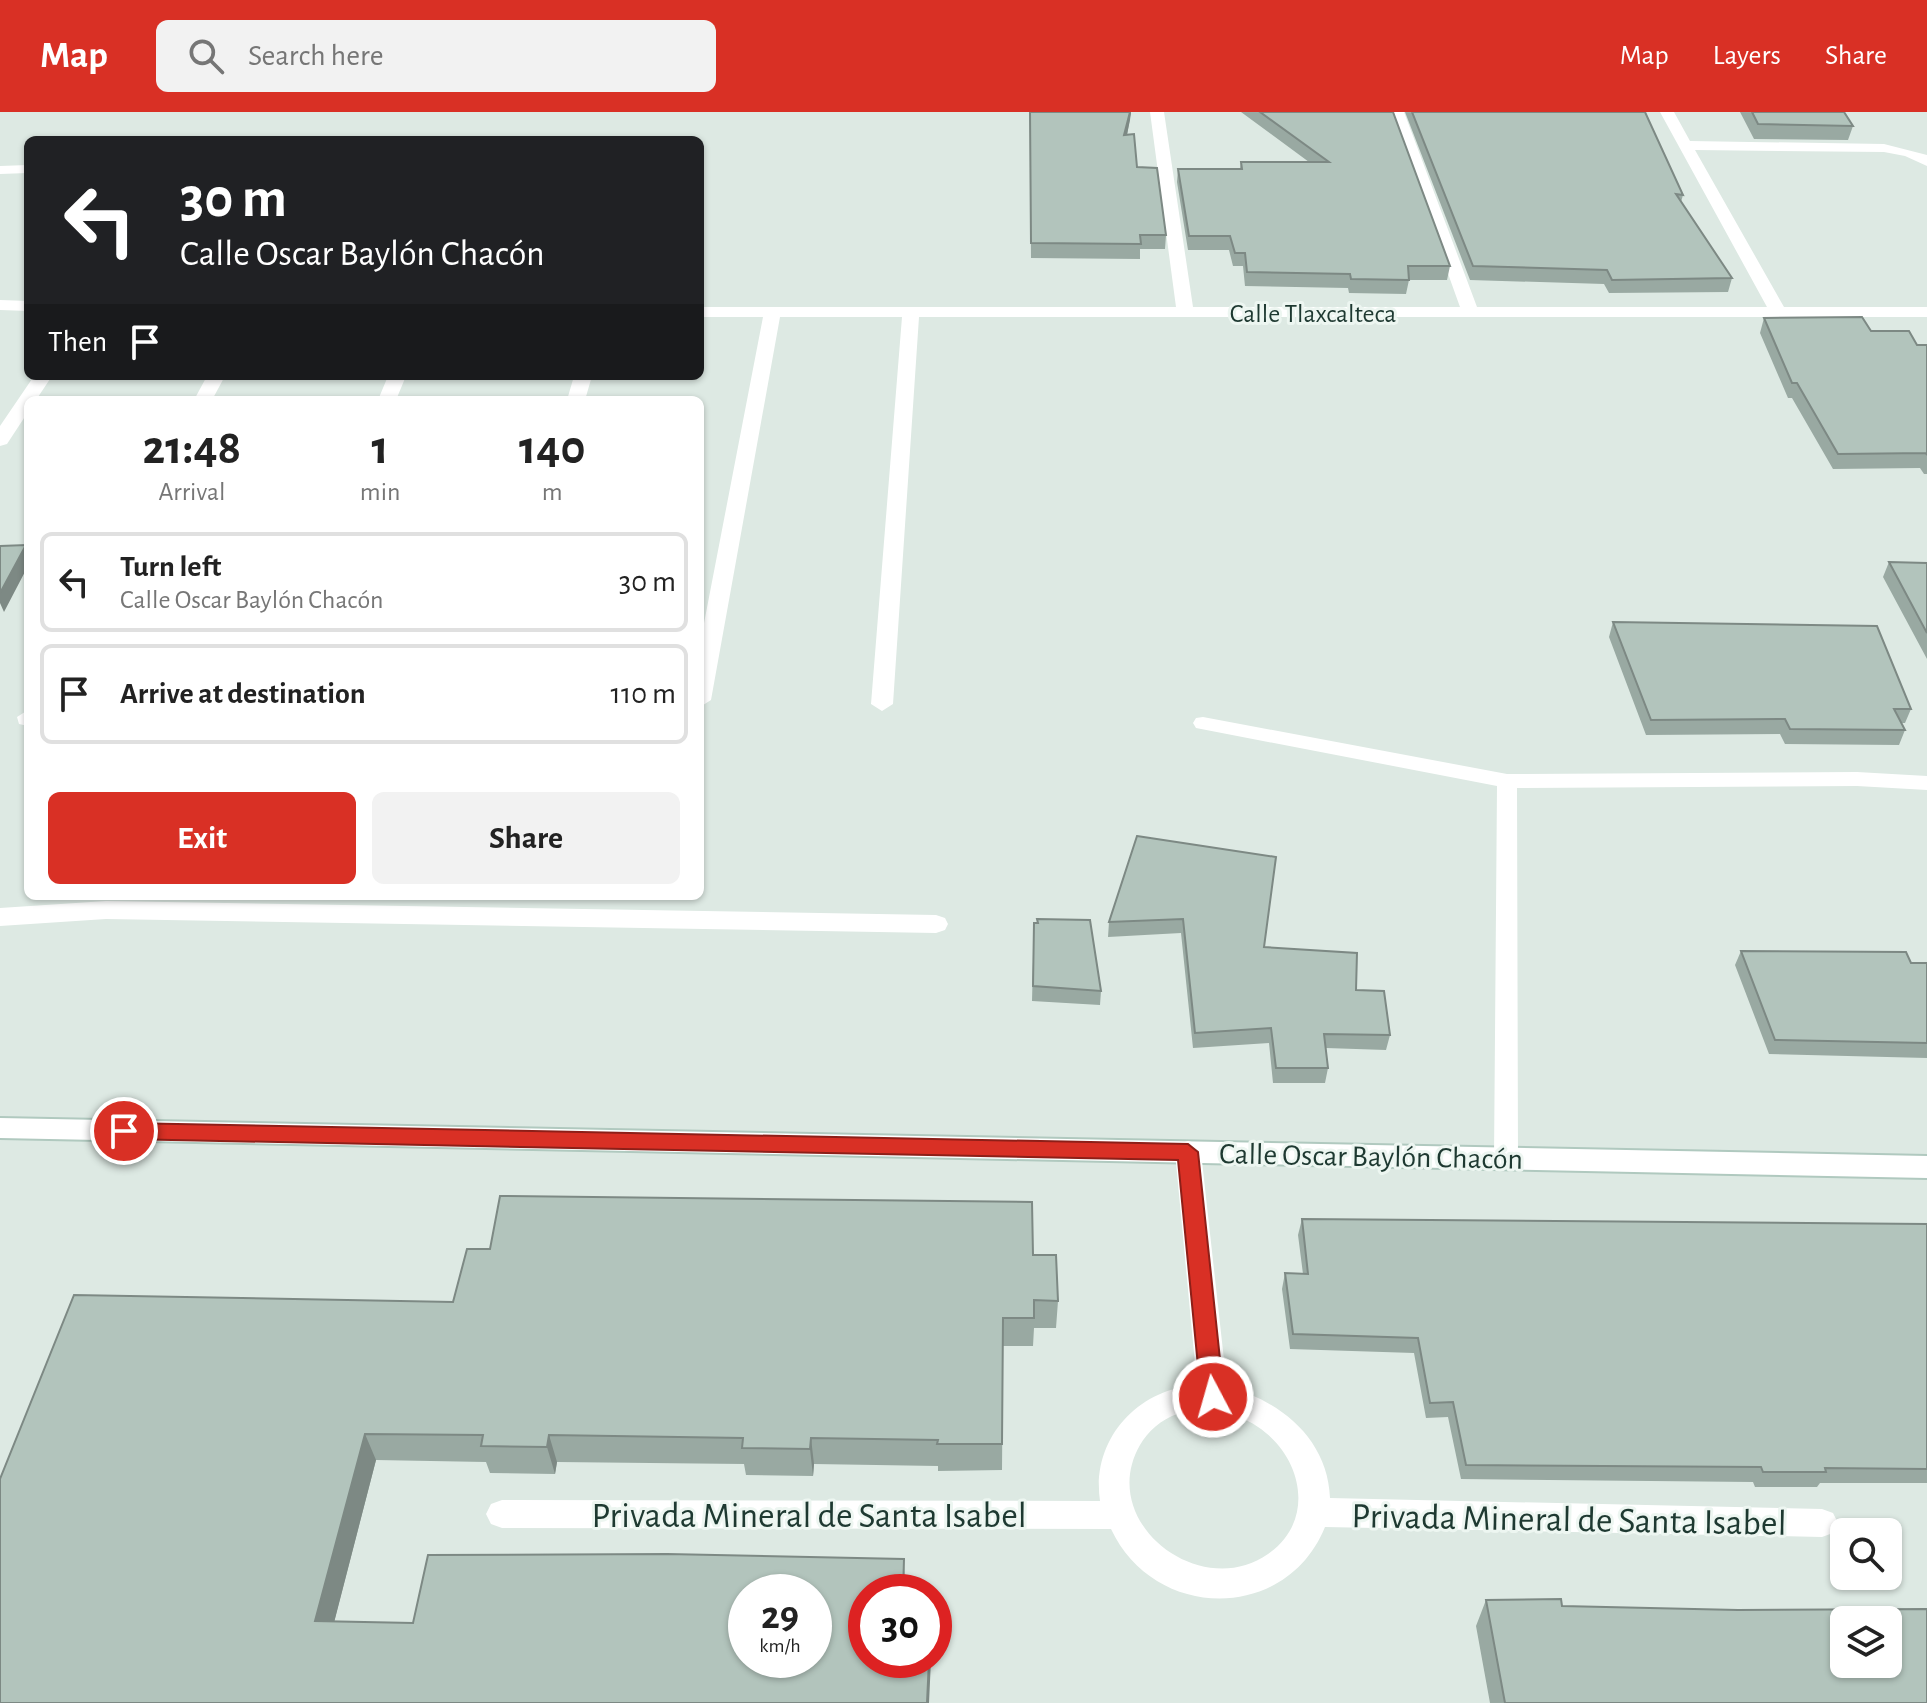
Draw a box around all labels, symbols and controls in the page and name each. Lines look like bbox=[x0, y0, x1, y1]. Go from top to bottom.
search box bbox=[156, 20, 716, 92]
icon: search bbox=[184, 34, 228, 78]
text: Map bbox=[40, 37, 108, 75]
text: Search here bbox=[248, 41, 384, 71]
text: Map bbox=[1620, 42, 1669, 70]
text: Layers bbox=[1713, 42, 1781, 70]
text: Share bbox=[1825, 42, 1887, 70]
icon: left bbox=[48, 168, 152, 272]
text: 30 m bbox=[180, 171, 287, 227]
text: Calle Oscar Baylón Chacón bbox=[180, 236, 545, 272]
street label: Calle Tlaxcalteca bbox=[1230, 301, 1396, 327]
icon: arrive bbox=[123, 320, 167, 364]
text: Then bbox=[48, 327, 107, 357]
text: 21:48 bbox=[143, 425, 241, 473]
text: 1 bbox=[371, 425, 389, 473]
text: 140 bbox=[519, 425, 585, 473]
text: Arrival bbox=[159, 479, 225, 505]
text: min bbox=[360, 479, 400, 505]
text: m bbox=[542, 479, 563, 505]
text: Turn left bbox=[120, 552, 221, 582]
icon: left bbox=[52, 560, 96, 604]
text: 30 m bbox=[619, 567, 676, 597]
text: Calle Oscar Baylón Chacón bbox=[120, 587, 383, 613]
icon: arrive bbox=[52, 672, 96, 716]
text: Arrive at destination bbox=[120, 679, 366, 709]
text: 110 m bbox=[611, 679, 676, 709]
button: Exit bbox=[48, 792, 356, 884]
button: Share bbox=[372, 792, 680, 884]
pin bbox=[90, 1097, 158, 1165]
icon: arrive bbox=[102, 1109, 146, 1153]
street label: Calle Oscar Baylón Chacón bbox=[1219, 1139, 1523, 1175]
position arrow bbox=[1171, 1355, 1255, 1439]
street label: Privada Mineral de Santa Isabel bbox=[591, 1498, 1027, 1534]
street label: Privada Mineral de Santa Isabel bbox=[1351, 1498, 1787, 1542]
map controls bbox=[1830, 1518, 1902, 1678]
button: search bbox=[1830, 1518, 1902, 1590]
speed limit sign: 30 bbox=[848, 1574, 952, 1678]
text: 29 bbox=[761, 1596, 799, 1636]
button: layers bbox=[1830, 1606, 1902, 1678]
text: km/h bbox=[759, 1636, 801, 1656]

